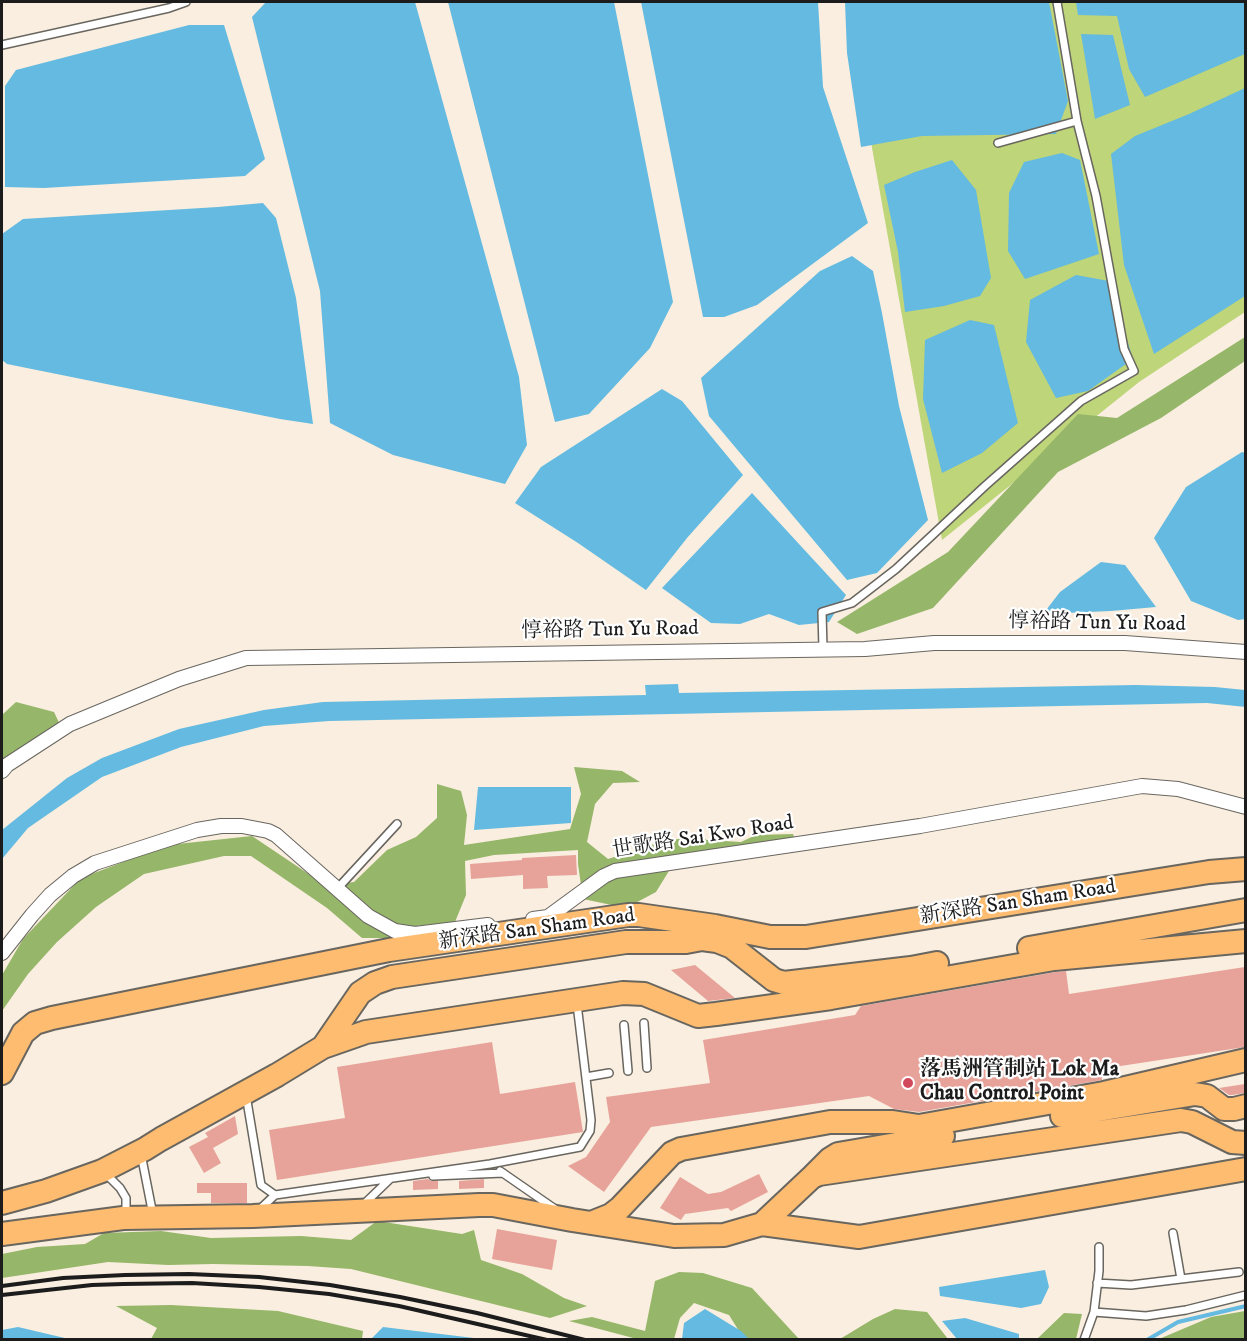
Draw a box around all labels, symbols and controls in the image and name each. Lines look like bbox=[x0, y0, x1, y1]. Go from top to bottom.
street label: 惇裕路 Tun Yu Road bbox=[1008, 610, 1186, 638]
street label: 惇裕路 Tun Yu Road bbox=[521, 617, 699, 645]
street label: 世歌路 Sai Kwo Road bbox=[611, 811, 795, 865]
street label: 新深路 San Sham Road bbox=[918, 875, 1118, 931]
street label: 新深路 San Sham Road bbox=[437, 904, 637, 956]
place label: 落馬洲管制站 Lok Ma Chau Control Point bbox=[920, 1058, 1119, 1108]
marker: 落馬洲管制站 Lok Ma Chau Control Point bbox=[901, 1076, 915, 1090]

